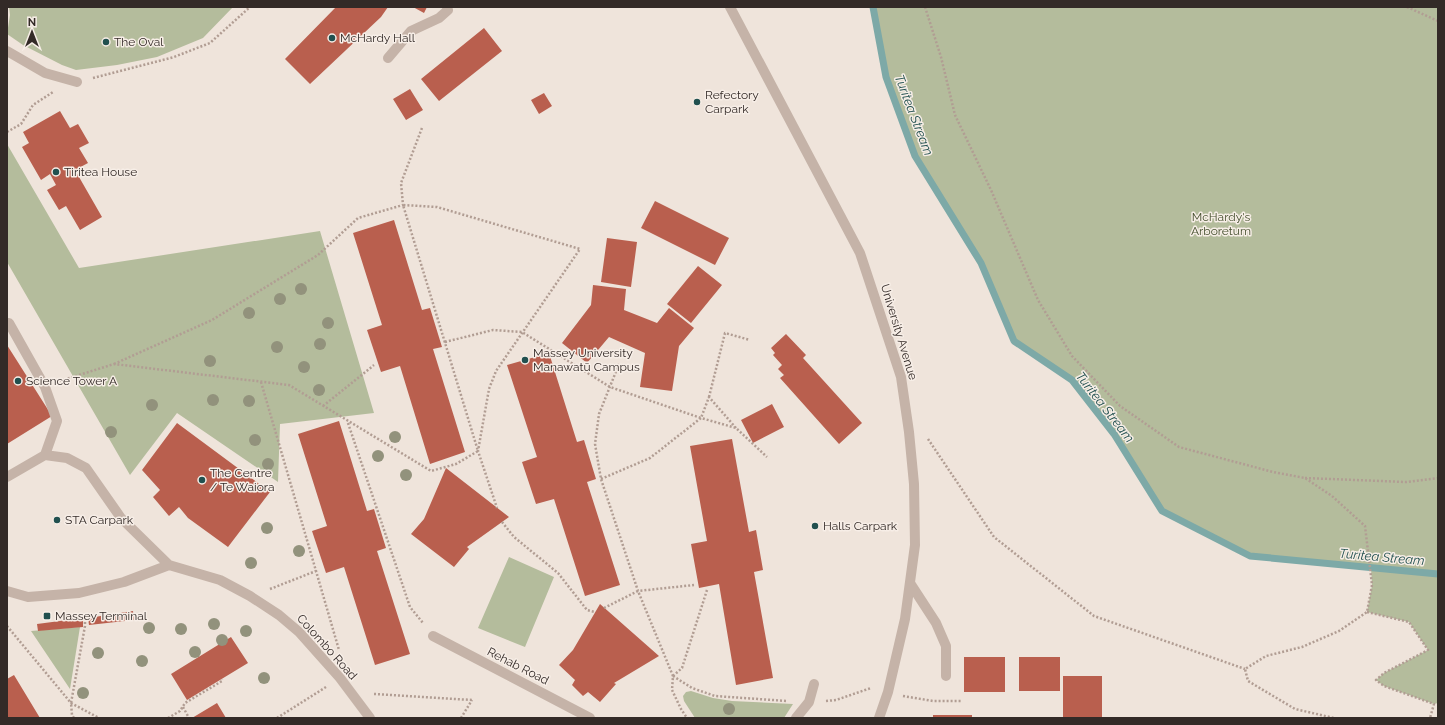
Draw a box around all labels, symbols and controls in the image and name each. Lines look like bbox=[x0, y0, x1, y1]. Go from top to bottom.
north arrow bbox=[12, 12, 52, 52]
text: N bbox=[28, 16, 36, 29]
place label: McHardy Hall bbox=[340, 31, 416, 45]
marker: McHardy Hall bbox=[327, 33, 337, 43]
place label: The Oval bbox=[114, 35, 164, 49]
marker: The Oval bbox=[101, 37, 111, 47]
water label: Turitea Stream bbox=[892, 72, 936, 158]
place label: Refectory Carpark bbox=[705, 88, 759, 116]
marker: Refectory Carpark bbox=[692, 97, 702, 107]
place label: Tiritea House bbox=[64, 165, 137, 179]
marker: Tiritea House bbox=[51, 167, 61, 177]
park label: McHardy's Arboretum bbox=[1191, 210, 1251, 238]
street label: University Avenue bbox=[878, 282, 920, 382]
place label: Massey University Manawatū Campus bbox=[533, 346, 640, 374]
marker: Massey University Manawatū Campus bbox=[520, 355, 530, 365]
water label: Turitea Stream bbox=[1073, 369, 1137, 445]
place label: Science Tower A bbox=[26, 374, 117, 388]
marker: Science Tower A bbox=[13, 376, 23, 386]
place label: The Centre / Te Waiora bbox=[210, 466, 275, 494]
marker: The Centre / Te Waiora bbox=[197, 475, 207, 485]
place label: STA Carpark bbox=[65, 513, 134, 527]
marker: STA Carpark bbox=[52, 515, 62, 525]
place label: Halls Carpark bbox=[823, 519, 898, 533]
marker: Halls Carpark bbox=[810, 521, 820, 531]
water label: Turitea Stream bbox=[1339, 546, 1425, 568]
place label: Massey Terminal bbox=[55, 609, 148, 623]
marker: Massey Terminal bbox=[42, 611, 52, 621]
street label: Colombo Road bbox=[294, 611, 360, 683]
street label: Rehab Road bbox=[485, 644, 551, 688]

